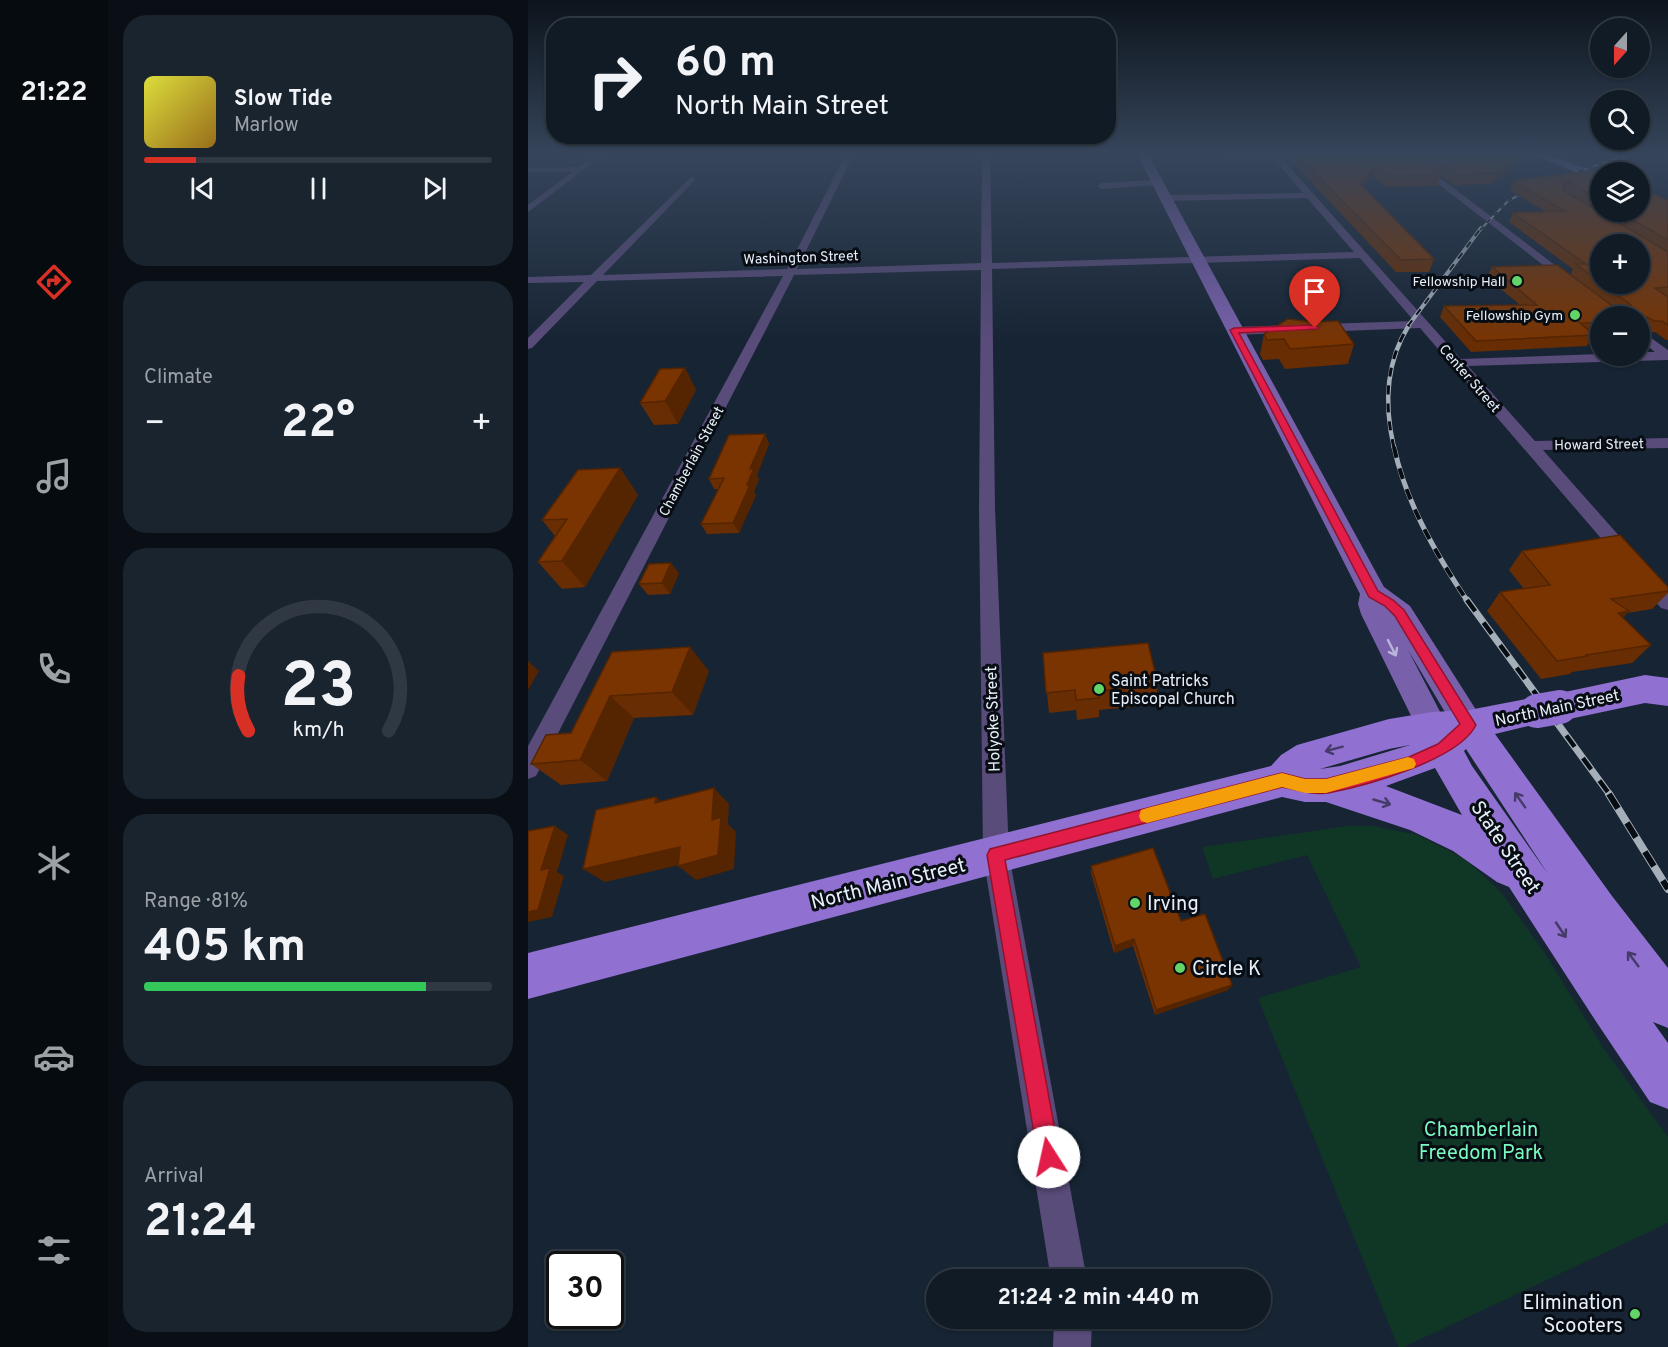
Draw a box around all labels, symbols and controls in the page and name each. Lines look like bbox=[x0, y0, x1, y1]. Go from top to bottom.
north arrow bbox=[1590, 18, 1650, 78]
map controls bbox=[1590, 18, 1650, 366]
text: 60 m bbox=[675, 38, 776, 91]
icon: right bbox=[576, 42, 654, 120]
text: 21:22 bbox=[21, 76, 87, 110]
text: Slow Tide bbox=[234, 86, 333, 113]
text: North Main Street bbox=[675, 90, 889, 124]
button: search bbox=[1590, 90, 1650, 150]
text: Marlow bbox=[234, 113, 298, 139]
button: layers bbox=[1590, 162, 1650, 222]
icon: previous bbox=[186, 172, 219, 205]
icon: pause bbox=[302, 172, 335, 205]
icon: next bbox=[418, 172, 451, 205]
button: + bbox=[1590, 234, 1650, 294]
street label: Washington Street bbox=[743, 248, 859, 269]
icon: directions bbox=[33, 261, 75, 303]
pin bbox=[1289, 266, 1340, 328]
place label: Fellowship Hall bbox=[1412, 274, 1505, 291]
marker: Fellowship Hall bbox=[1510, 274, 1524, 288]
icon: arrive bbox=[1298, 275, 1331, 308]
button: − bbox=[1590, 306, 1650, 366]
place label: Fellowship Gym bbox=[1466, 308, 1563, 325]
marker: Fellowship Gym bbox=[1568, 308, 1582, 322]
street label: Center Street bbox=[1435, 341, 1503, 416]
text: Climate bbox=[144, 365, 213, 391]
text: 22° bbox=[281, 396, 355, 453]
text: − bbox=[144, 404, 165, 446]
text: + bbox=[471, 404, 492, 446]
street label: Chamberlain Street bbox=[656, 404, 728, 519]
street label: Howard Street bbox=[1554, 436, 1644, 455]
icon: music bbox=[33, 455, 75, 497]
one-way arrow bbox=[1386, 639, 1398, 656]
icon: phone bbox=[33, 648, 75, 690]
text: 23 bbox=[280, 650, 356, 729]
street label: Holyoke Street bbox=[982, 666, 1006, 772]
place label: Saint Patricks Episcopal Church bbox=[1111, 672, 1235, 710]
marker: Saint Patricks Episcopal Church bbox=[1092, 682, 1106, 696]
street label: North Main Street bbox=[1493, 686, 1622, 732]
text: km/h bbox=[292, 717, 344, 744]
one-way arrow bbox=[1325, 744, 1344, 755]
one-way arrow bbox=[1514, 792, 1526, 808]
street label: State Street bbox=[1464, 796, 1545, 900]
one-way arrow bbox=[1372, 797, 1391, 808]
icon: climate bbox=[33, 842, 75, 884]
street label: North Main Street bbox=[808, 853, 969, 917]
text: Range · 81% bbox=[144, 889, 248, 915]
place label: Irving bbox=[1147, 892, 1199, 918]
marker: Irving bbox=[1128, 896, 1142, 910]
text: 405 km bbox=[144, 920, 306, 977]
one-way arrow bbox=[1555, 922, 1568, 939]
one-way arrow bbox=[1627, 951, 1639, 967]
place label: Circle K bbox=[1192, 957, 1261, 983]
marker: Circle K bbox=[1173, 961, 1187, 975]
icon: car bbox=[33, 1036, 75, 1078]
park label: Chamberlain Freedom Park bbox=[1419, 1118, 1543, 1167]
position arrow bbox=[1017, 1125, 1081, 1189]
text: Arrival bbox=[144, 1164, 204, 1190]
text: 21:24 bbox=[144, 1195, 257, 1252]
icon: filters bbox=[33, 1229, 75, 1271]
speed limit sign: 30 bbox=[546, 1251, 624, 1329]
text: 21:24 · 2 min · 440 m bbox=[997, 1285, 1200, 1312]
place label: Elimination Scooters bbox=[1523, 1291, 1623, 1340]
marker: Elimination Scooters bbox=[1628, 1307, 1642, 1321]

